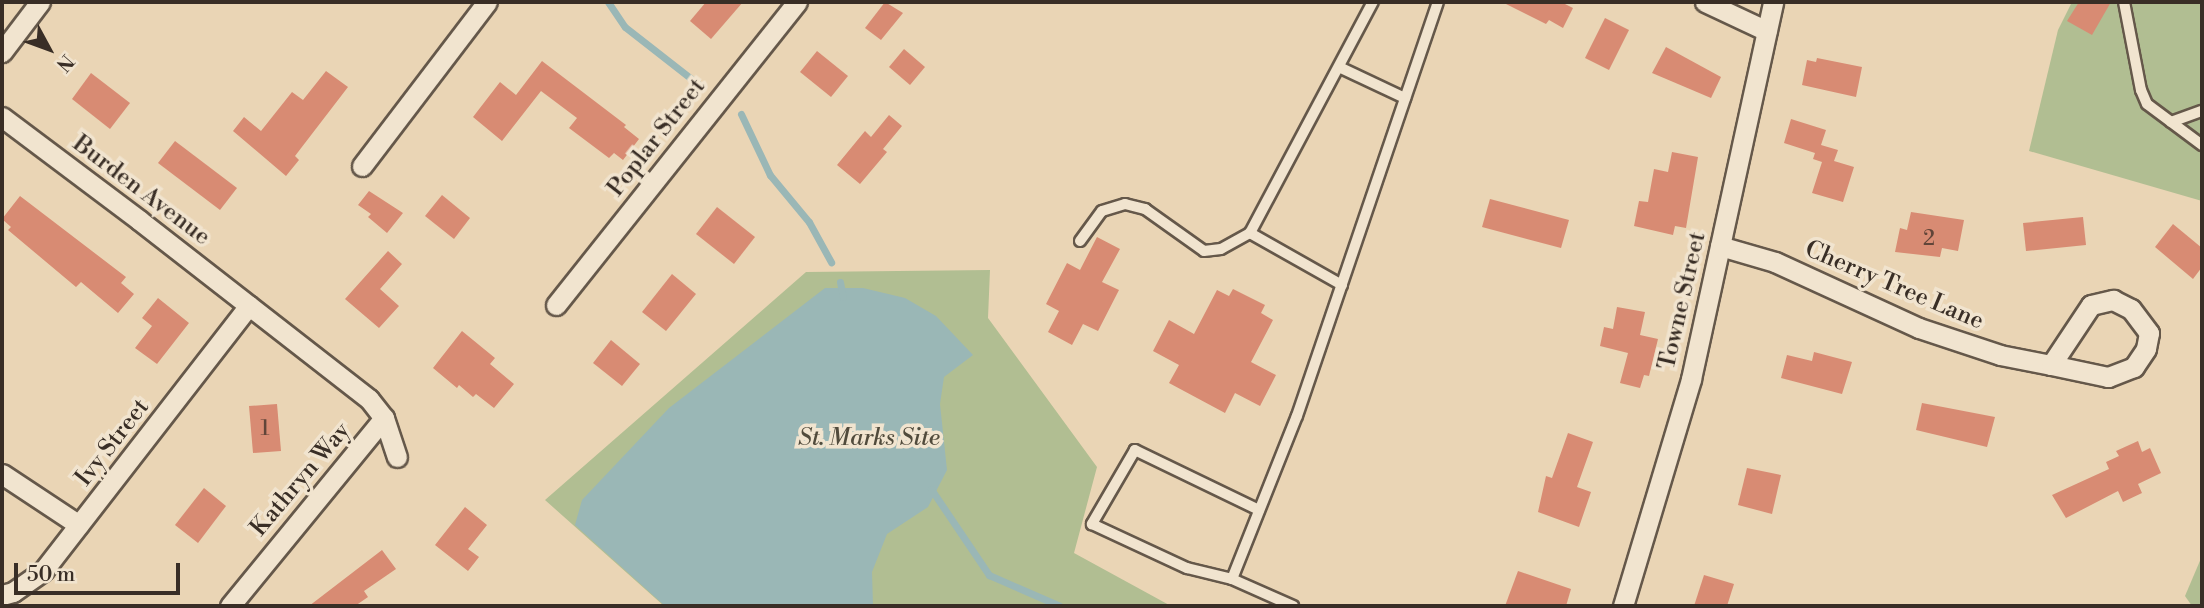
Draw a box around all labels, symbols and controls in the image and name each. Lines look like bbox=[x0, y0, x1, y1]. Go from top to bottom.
north arrow bbox=[14, 14, 84, 84]
text: N bbox=[51, 49, 79, 76]
street label: Poplar Street bbox=[602, 73, 712, 203]
street label: Burden Avenue bbox=[67, 130, 215, 252]
house number: 2 bbox=[1923, 226, 1935, 252]
street label: Towne Street bbox=[1653, 229, 1713, 373]
street label: Cherry Tree Lane bbox=[1800, 235, 1988, 337]
street label: Ivy Street bbox=[70, 394, 156, 492]
house number: 1 bbox=[260, 416, 270, 442]
street label: Kathryn Way bbox=[245, 417, 357, 543]
park label: St. Marks Site bbox=[798, 425, 940, 453]
scale bar bbox=[18, 548, 184, 592]
text: 50 m bbox=[27, 562, 75, 588]

